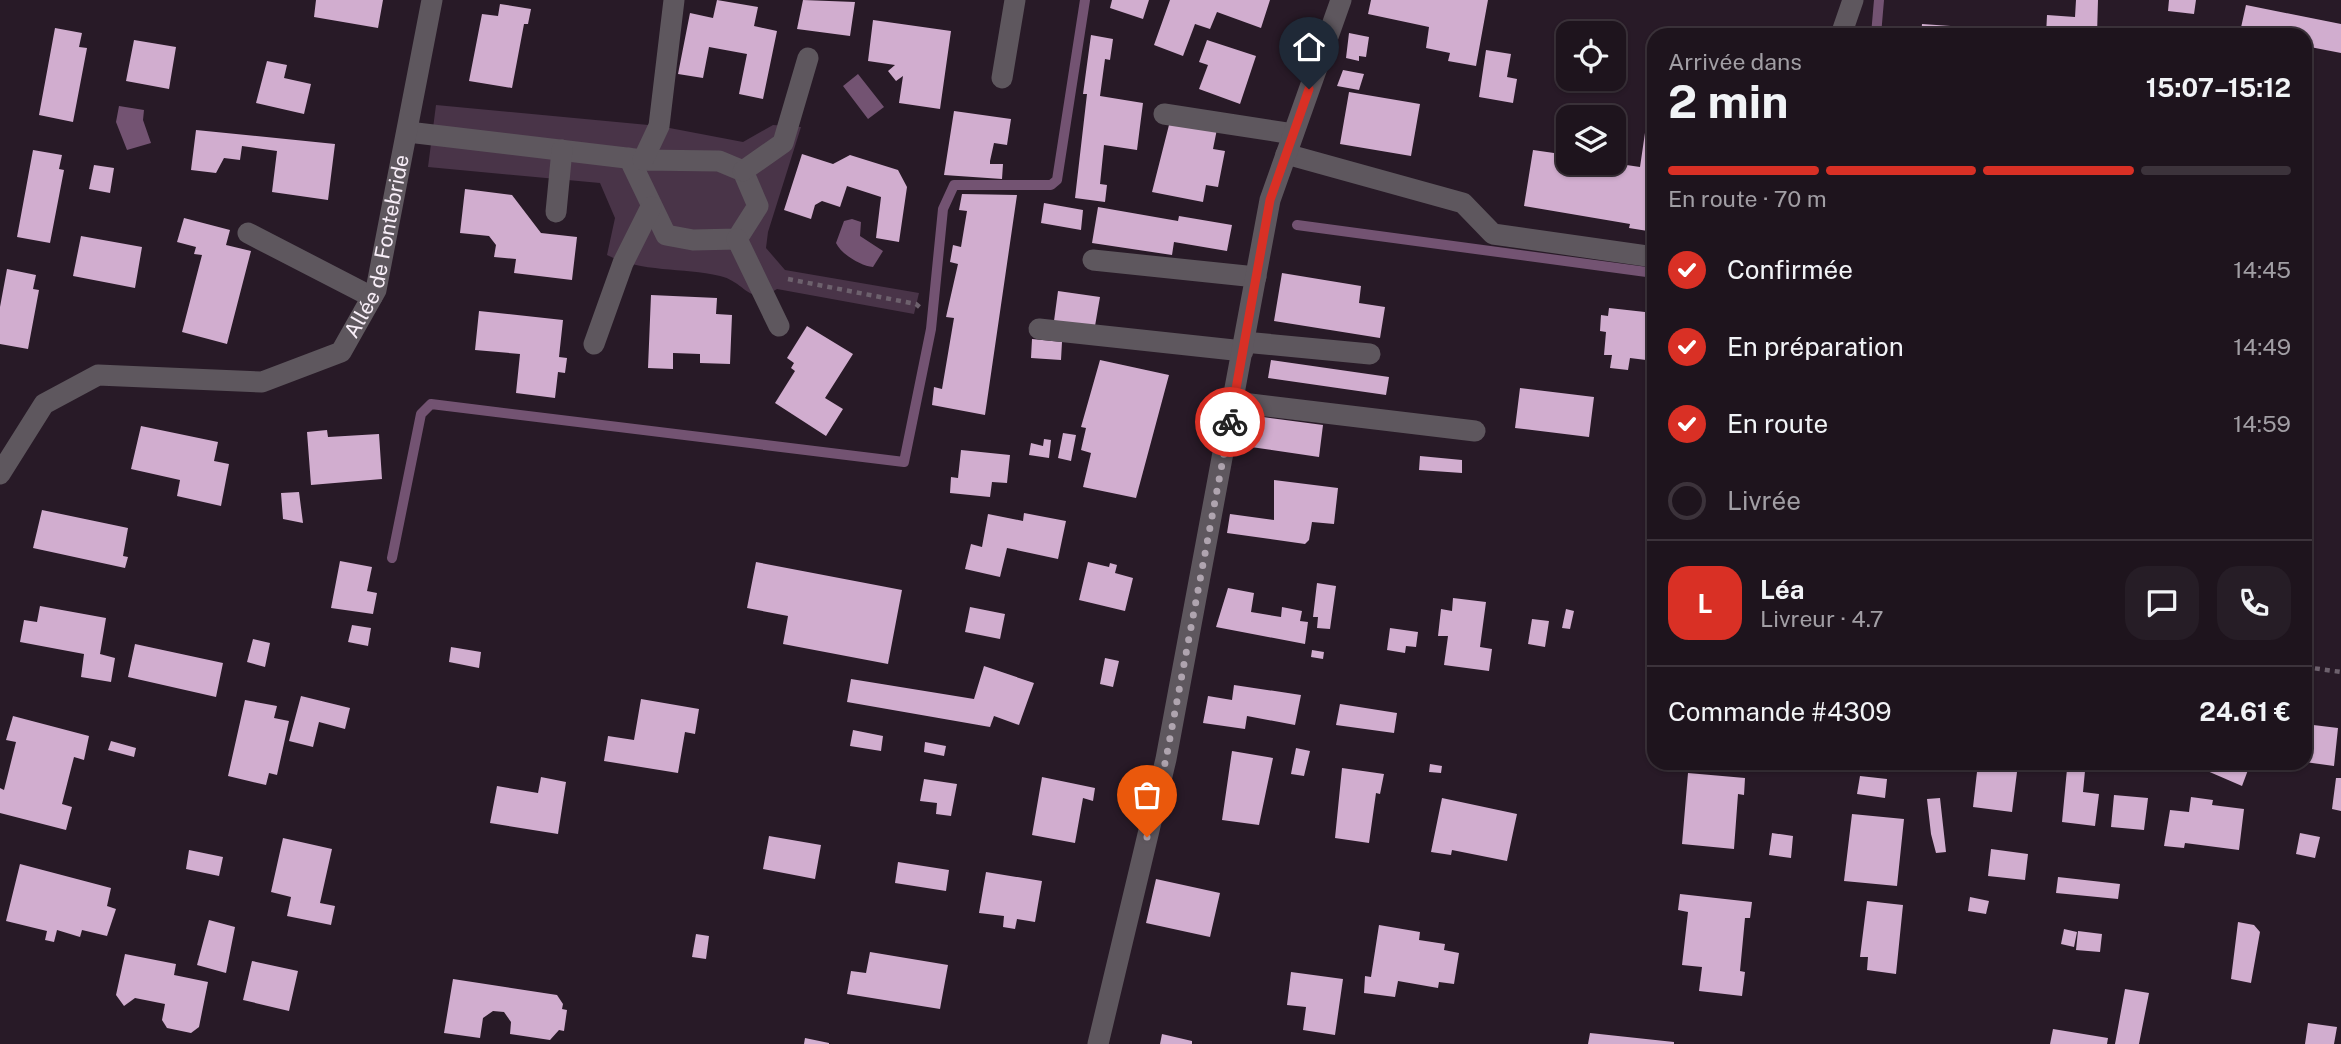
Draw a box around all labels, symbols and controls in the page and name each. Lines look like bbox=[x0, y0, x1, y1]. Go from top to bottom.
pin bbox=[1279, 17, 1339, 89]
map controls bbox=[1556, 21, 1626, 175]
button: locate bbox=[1556, 21, 1626, 91]
icon: home bbox=[1290, 28, 1328, 66]
text: Arrivée dans bbox=[1668, 48, 1802, 75]
text: 15:07–15:12 bbox=[2146, 72, 2291, 103]
text: 2 min bbox=[1668, 74, 1788, 128]
button: layers bbox=[1556, 105, 1626, 175]
street label: Allée de Fontebride bbox=[339, 153, 414, 342]
text: En route · 70 m bbox=[1668, 185, 1827, 212]
icon: check bbox=[1668, 251, 1706, 289]
text: Confirmée bbox=[1727, 254, 1853, 285]
text: 14:45 bbox=[2233, 256, 2291, 283]
icon: check bbox=[1668, 328, 1706, 366]
text: En préparation bbox=[1727, 331, 1904, 362]
text: 14:49 bbox=[2233, 333, 2291, 360]
courier bbox=[1195, 387, 1265, 457]
icon: bike bbox=[1211, 403, 1249, 441]
icon: check bbox=[1668, 405, 1706, 443]
text: En route bbox=[1727, 408, 1828, 439]
text: 14:59 bbox=[2233, 410, 2291, 437]
text: Livrée bbox=[1727, 485, 1801, 516]
button: chat bbox=[2125, 566, 2199, 640]
button: phone bbox=[2217, 566, 2291, 640]
text: Léa bbox=[1760, 574, 1804, 605]
text: L bbox=[1697, 588, 1713, 619]
text: Livreur · 4.7 bbox=[1760, 605, 1883, 632]
text: Commande #4309 bbox=[1668, 696, 1891, 727]
text: 24.61 € bbox=[2199, 696, 2291, 727]
pin bbox=[1117, 765, 1177, 837]
icon: bag bbox=[1128, 776, 1166, 814]

